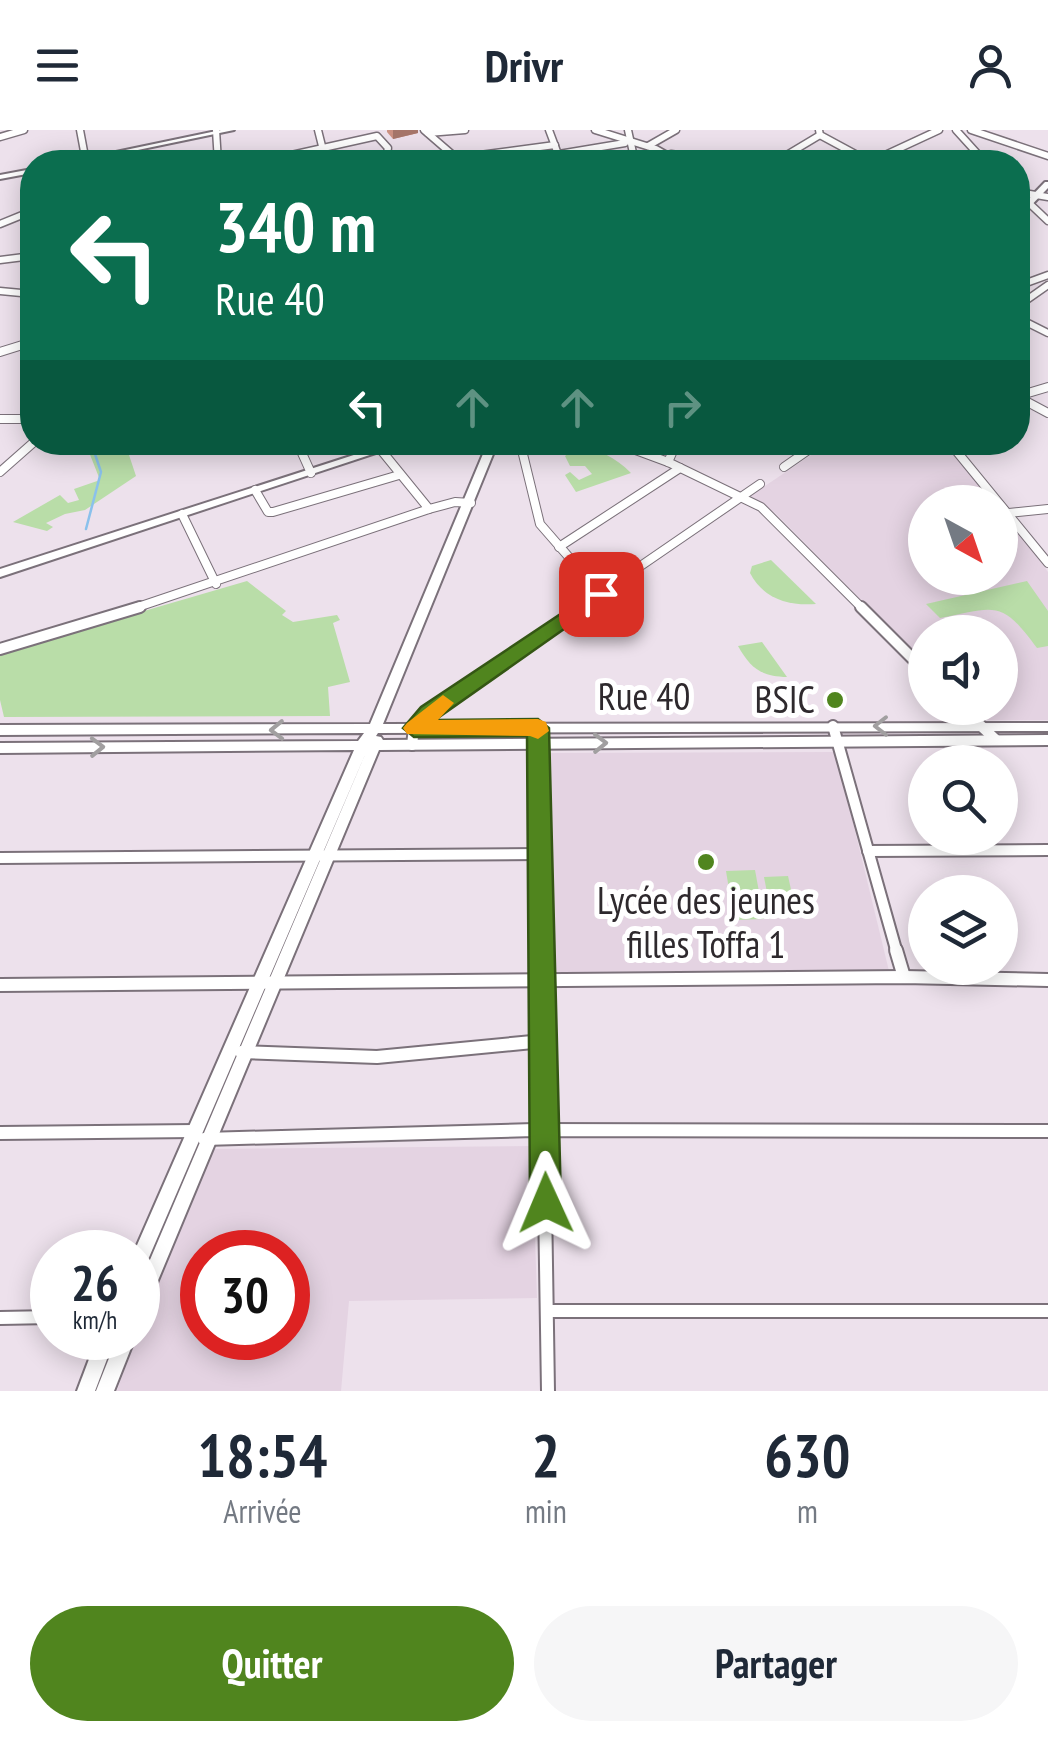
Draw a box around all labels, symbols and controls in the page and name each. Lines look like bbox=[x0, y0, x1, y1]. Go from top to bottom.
text: Drivr bbox=[485, 36, 563, 94]
icon: menu bbox=[30, 38, 85, 93]
icon: person bbox=[963, 38, 1018, 93]
text: 340 m bbox=[215, 181, 376, 271]
icon: left bbox=[50, 190, 180, 320]
text: Rue 40 bbox=[215, 269, 325, 327]
icon: left bbox=[340, 380, 395, 435]
icon: ahead bbox=[445, 380, 500, 435]
icon: ahead bbox=[550, 380, 605, 435]
icon: right bbox=[655, 380, 710, 435]
north arrow bbox=[908, 485, 1018, 595]
map controls bbox=[908, 485, 1018, 985]
pin bbox=[559, 552, 644, 637]
icon: arrive bbox=[574, 567, 629, 622]
button: sound bbox=[908, 615, 1018, 725]
street label: Rue 40 bbox=[598, 671, 690, 720]
place label: BSIC bbox=[755, 674, 815, 723]
marker: BSIC bbox=[824, 689, 846, 711]
one-way arrow bbox=[872, 715, 888, 737]
one-way arrow bbox=[269, 719, 285, 740]
one-way arrow bbox=[592, 732, 608, 753]
one-way arrow bbox=[90, 736, 106, 758]
button: search bbox=[908, 745, 1018, 855]
marker: Lycée des jeunes filles Toffa 1 bbox=[695, 851, 717, 873]
place label: Lycée des jeunes filles Toffa 1 bbox=[597, 875, 815, 968]
button: layers bbox=[908, 875, 1018, 985]
position arrow bbox=[494, 1151, 598, 1255]
speed limit sign: 30 bbox=[180, 1230, 310, 1360]
text: 26 bbox=[71, 1250, 119, 1315]
text: km/h bbox=[73, 1304, 117, 1336]
text: 18:54 bbox=[198, 1416, 327, 1494]
text: 2 bbox=[532, 1416, 560, 1494]
text: 630 bbox=[764, 1416, 850, 1494]
text: Arrivée bbox=[223, 1490, 302, 1532]
text: min bbox=[525, 1490, 567, 1532]
text: m bbox=[797, 1490, 818, 1532]
button: Quitter bbox=[30, 1606, 514, 1721]
button: Partager bbox=[534, 1606, 1018, 1721]

